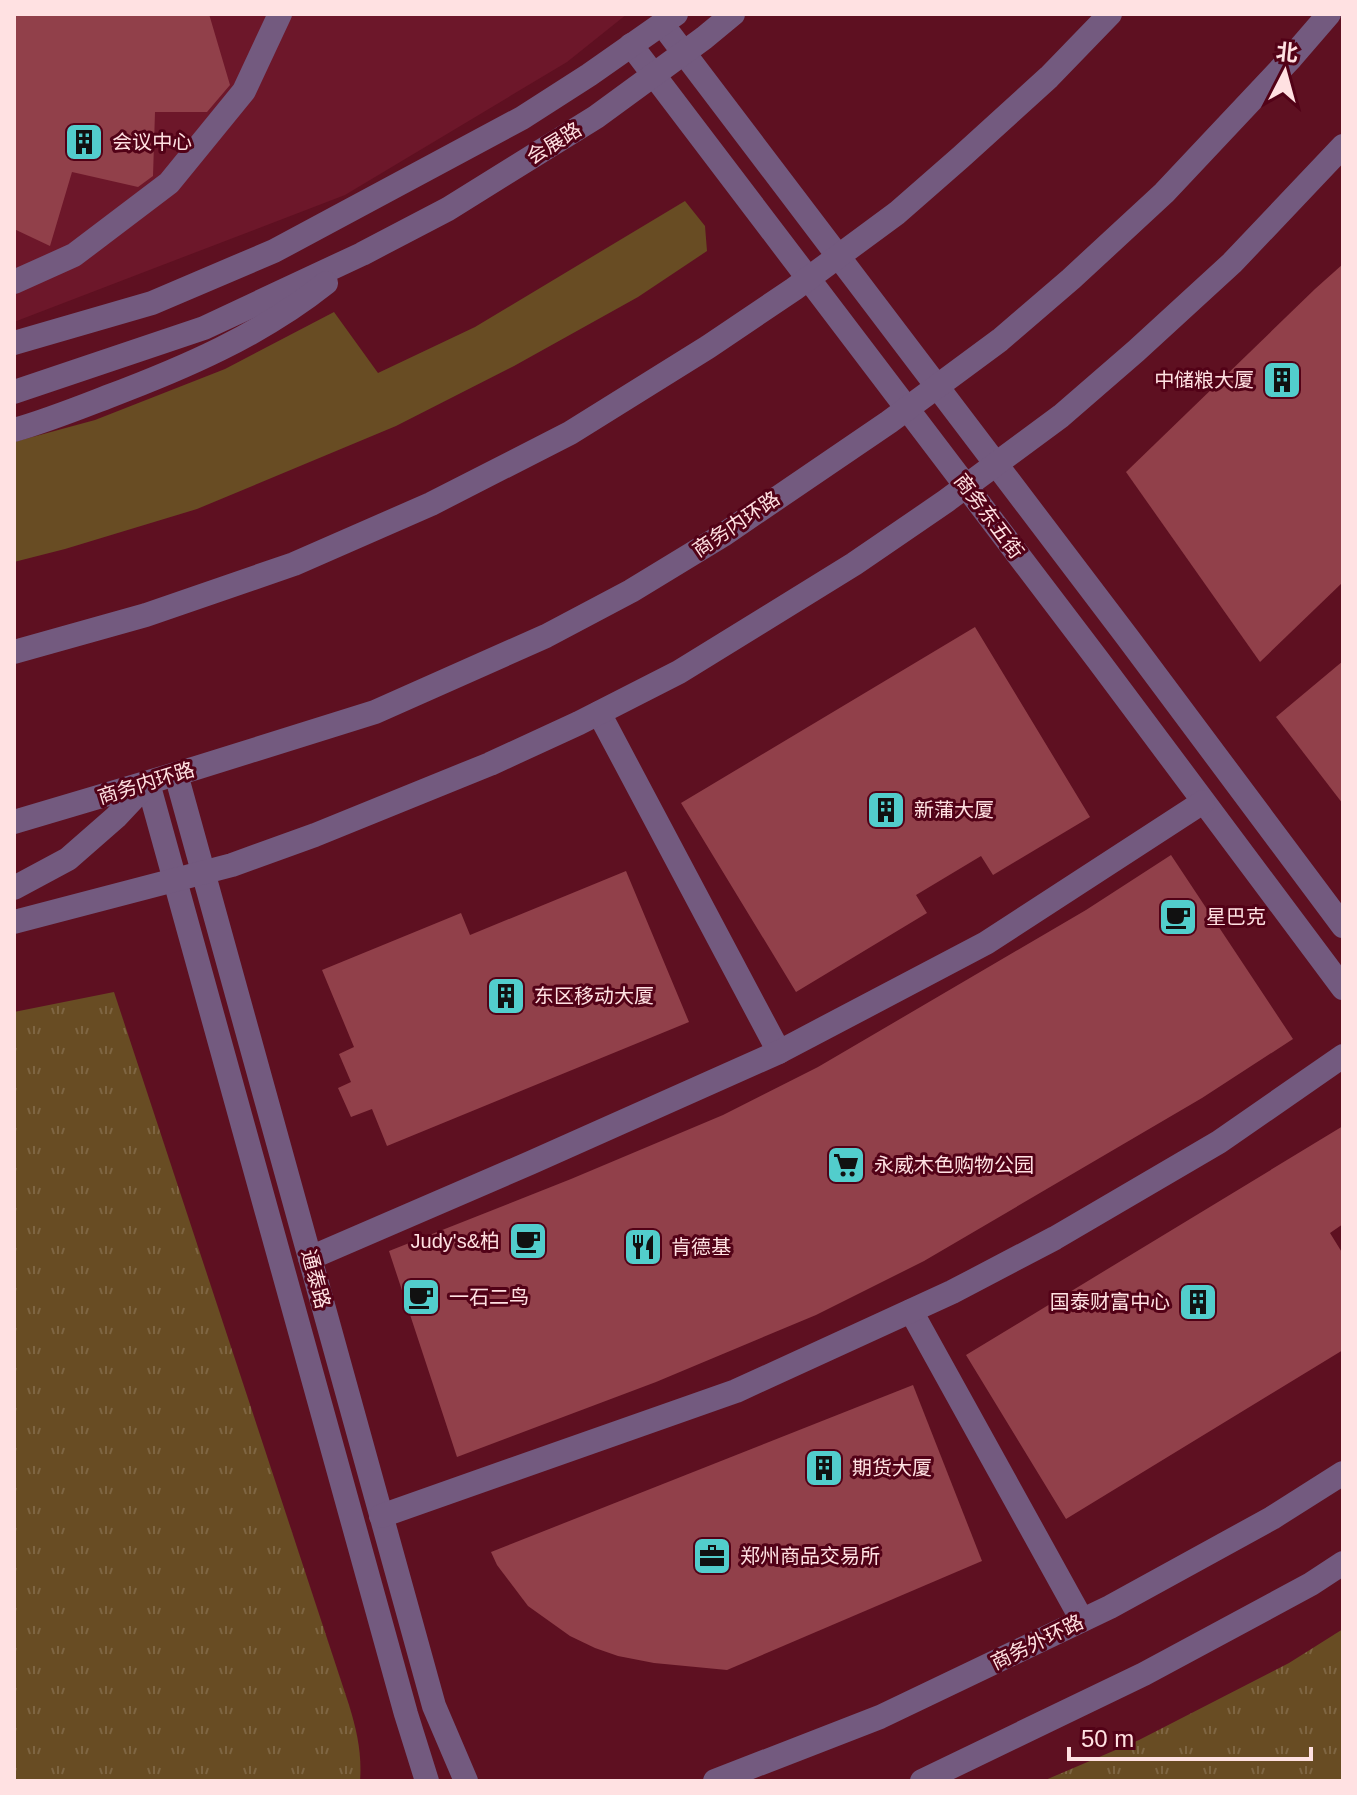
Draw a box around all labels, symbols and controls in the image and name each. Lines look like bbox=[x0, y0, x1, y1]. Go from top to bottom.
north arrow bbox=[1245, 32, 1325, 112]
text: 北 bbox=[1275, 39, 1299, 66]
street label: 会展路 bbox=[523, 118, 585, 168]
building icon: 会议中心 bbox=[63, 121, 105, 163]
place label: 会议中心 bbox=[112, 131, 192, 153]
building icon: 中储粮大厦 bbox=[1261, 359, 1303, 401]
place label: 中储粮大厦 bbox=[1154, 369, 1254, 391]
street label: 商务东五街 bbox=[950, 469, 1028, 563]
street label: 商务内环路 bbox=[688, 487, 784, 561]
street label: 商务内环路 bbox=[95, 758, 197, 808]
building icon: 新蒲大厦 bbox=[865, 789, 907, 831]
place label: 新蒲大厦 bbox=[914, 799, 994, 821]
cafe icon: 星巴克 bbox=[1157, 896, 1199, 938]
place label: 星巴克 bbox=[1206, 906, 1266, 928]
building icon: 东区移动大厦 bbox=[485, 975, 527, 1017]
place label: 东区移动大厦 bbox=[534, 985, 654, 1007]
supermarket icon: 永威木色购物公园 bbox=[825, 1144, 867, 1186]
place label: 永威木色购物公园 bbox=[874, 1154, 1034, 1176]
cafe icon: Judy's&柏 bbox=[507, 1220, 549, 1262]
restaurant icon: 肯德基 bbox=[622, 1226, 664, 1268]
place label: Judy's&柏 bbox=[411, 1230, 500, 1252]
place label: 肯德基 bbox=[671, 1236, 731, 1258]
street label: 通泰路 bbox=[298, 1247, 334, 1311]
cafe icon: 一石二鸟 bbox=[400, 1276, 442, 1318]
building icon: 国泰财富中心 bbox=[1177, 1281, 1219, 1323]
place label: 一石二鸟 bbox=[449, 1286, 529, 1308]
place label: 国泰财富中心 bbox=[1050, 1291, 1170, 1313]
building icon: 期货大厦 bbox=[803, 1447, 845, 1489]
place label: 期货大厦 bbox=[852, 1457, 932, 1479]
office icon: 郑州商品交易所 bbox=[691, 1535, 733, 1577]
place label: 郑州商品交易所 bbox=[740, 1545, 880, 1567]
street label: 商务外环路 bbox=[987, 1610, 1087, 1674]
scale bar bbox=[1069, 1711, 1311, 1761]
text: 50 m bbox=[1081, 1725, 1134, 1752]

